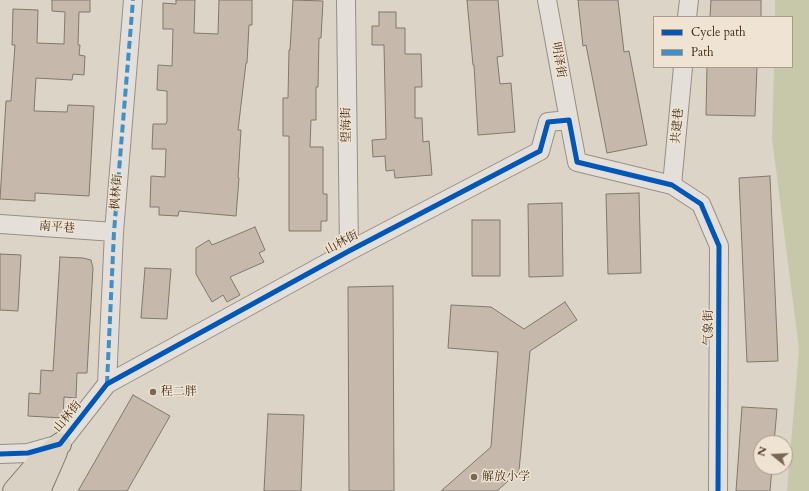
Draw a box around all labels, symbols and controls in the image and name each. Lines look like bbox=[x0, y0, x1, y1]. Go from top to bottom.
legend bbox=[653, 16, 793, 68]
text: Cycle path bbox=[691, 24, 746, 40]
street label: 明泽街 bbox=[548, 41, 568, 79]
text: Path bbox=[691, 44, 714, 60]
street label: 望海街 bbox=[339, 107, 355, 143]
street label: 共建巷 bbox=[669, 107, 687, 145]
street label: 枫林街 bbox=[108, 173, 126, 211]
street label: 南平巷 bbox=[39, 220, 75, 236]
street label: 山林街 bbox=[323, 228, 361, 258]
street label: 气象街 bbox=[702, 310, 716, 346]
place label: 程二胖 bbox=[161, 385, 197, 399]
marker: 程二胖 bbox=[148, 387, 158, 397]
street label: 山林街 bbox=[51, 398, 85, 436]
north arrow bbox=[753, 435, 793, 475]
text: N bbox=[753, 445, 771, 458]
place label: 解放小学 bbox=[482, 470, 530, 484]
marker: 解放小学 bbox=[469, 472, 479, 482]

